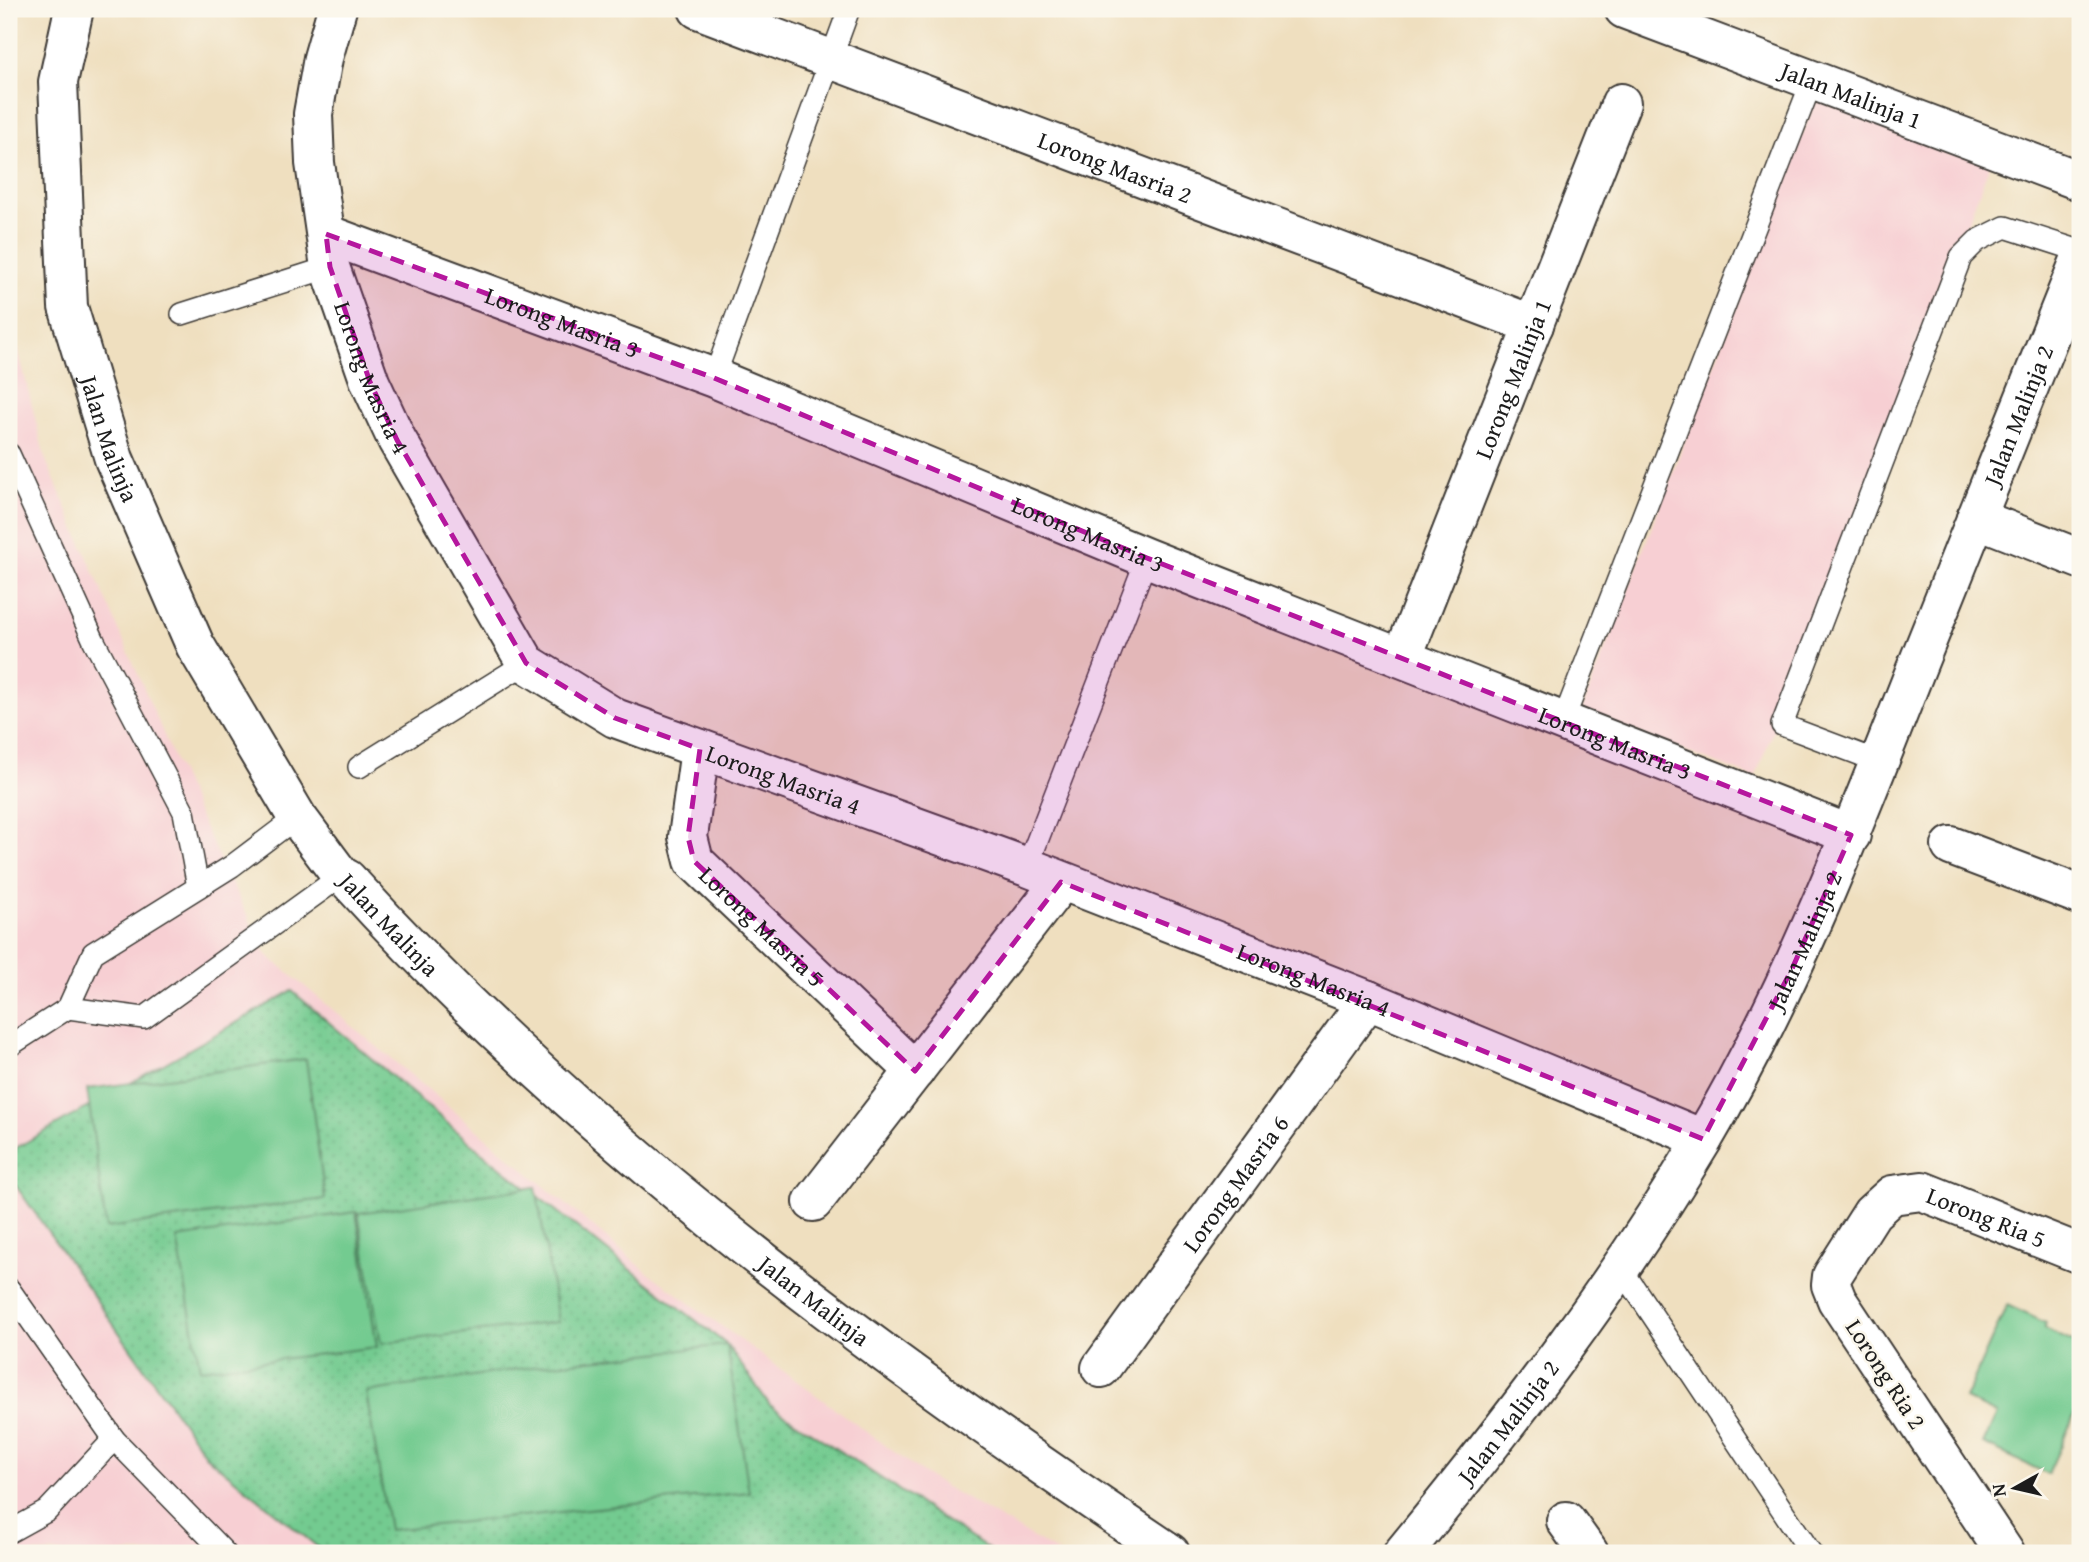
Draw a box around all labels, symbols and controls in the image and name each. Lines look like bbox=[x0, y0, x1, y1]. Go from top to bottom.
street label: Jalan Malinja 1 bbox=[1773, 51, 1927, 137]
street label: Lorong Masria 2 bbox=[1033, 122, 1197, 212]
street label: Lorong Masria 3 bbox=[480, 277, 644, 366]
street label: Lorong Malinja 1 bbox=[1465, 294, 1560, 464]
street label: Lorong Masria 4 bbox=[326, 296, 419, 460]
street label: Jalan Malinja 2 bbox=[1973, 340, 2062, 493]
street label: Jalan Malinja bbox=[71, 368, 148, 508]
street label: Lorong Masria 3 bbox=[1007, 486, 1169, 581]
street label: Lorong Masria 3 bbox=[1534, 696, 1697, 788]
street label: Lorong Masria 4 bbox=[701, 735, 865, 823]
street label: Lorong Masria 5 bbox=[692, 858, 833, 994]
street label: Jalan Malinja bbox=[330, 862, 448, 985]
street label: Jalan Malinja 2 bbox=[1756, 866, 1850, 1018]
street label: Lorong Masria 4 bbox=[1232, 933, 1396, 1025]
street label: Lorong Masria 6 bbox=[1173, 1108, 1297, 1259]
street label: Lorong Ria 5 bbox=[1922, 1177, 2051, 1256]
street label: Jalan Malinja bbox=[749, 1245, 878, 1355]
street label: Lorong Ria 2 bbox=[1837, 1312, 1935, 1436]
street label: Jalan Malinja 2 bbox=[1447, 1352, 1567, 1493]
north arrow bbox=[1980, 1454, 2050, 1524]
text: N bbox=[1983, 1482, 2013, 1499]

